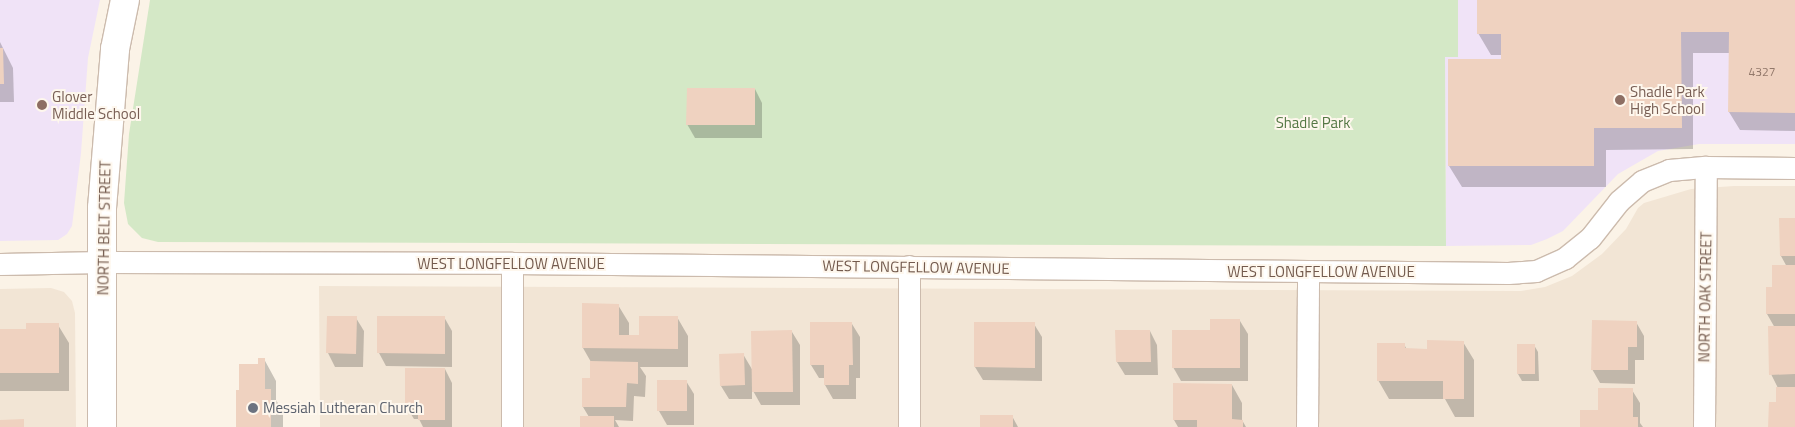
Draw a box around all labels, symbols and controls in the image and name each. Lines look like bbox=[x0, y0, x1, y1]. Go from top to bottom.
house number: 4327 bbox=[1749, 65, 1775, 79]
place label: Shadle Park High School bbox=[1630, 82, 1705, 117]
place label: Glover Middle School bbox=[52, 87, 140, 122]
marker: Shadle Park High School bbox=[1614, 94, 1626, 106]
marker: Glover Middle School bbox=[36, 99, 48, 111]
park label: Shadle Park bbox=[1276, 114, 1350, 132]
street label: NORTH BELT STREET bbox=[94, 161, 114, 295]
street label: NORTH OAK STREET bbox=[1695, 232, 1715, 362]
street label: WEST LONGFELLOW AVENUE bbox=[417, 255, 605, 273]
street label: WEST LONGFELLOW AVENUE bbox=[822, 256, 1010, 278]
street label: WEST LONGFELLOW AVENUE bbox=[1227, 263, 1415, 281]
place label: Messiah Lutheran Church bbox=[263, 399, 423, 417]
marker: Messiah Lutheran Church bbox=[247, 402, 259, 414]

